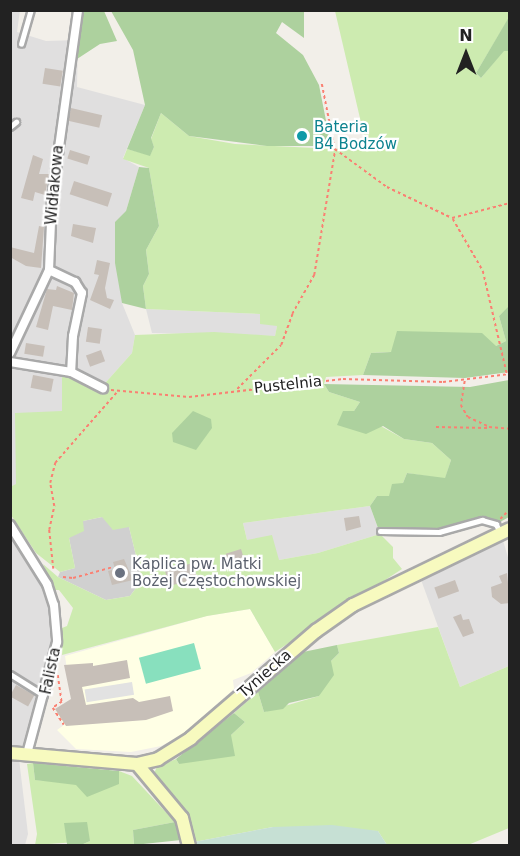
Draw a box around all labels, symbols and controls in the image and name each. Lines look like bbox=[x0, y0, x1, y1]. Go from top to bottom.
north arrow bbox=[436, 24, 496, 84]
text: N bbox=[459, 26, 473, 45]
place label: Bateria B4 Bodzów bbox=[314, 118, 397, 153]
marker: Bateria B4 Bodzów bbox=[295, 129, 309, 143]
street label: Widłakowa bbox=[43, 144, 67, 226]
street label: Pustelnia bbox=[253, 372, 323, 398]
place label: Kaplica pw. Matki Bożej Częstochowskiej bbox=[132, 555, 301, 590]
marker: Kaplica pw. Matki Bożej Częstochowskiej bbox=[113, 566, 127, 580]
street label: Falista bbox=[37, 646, 65, 696]
street label: Tyniecka bbox=[235, 646, 295, 702]

